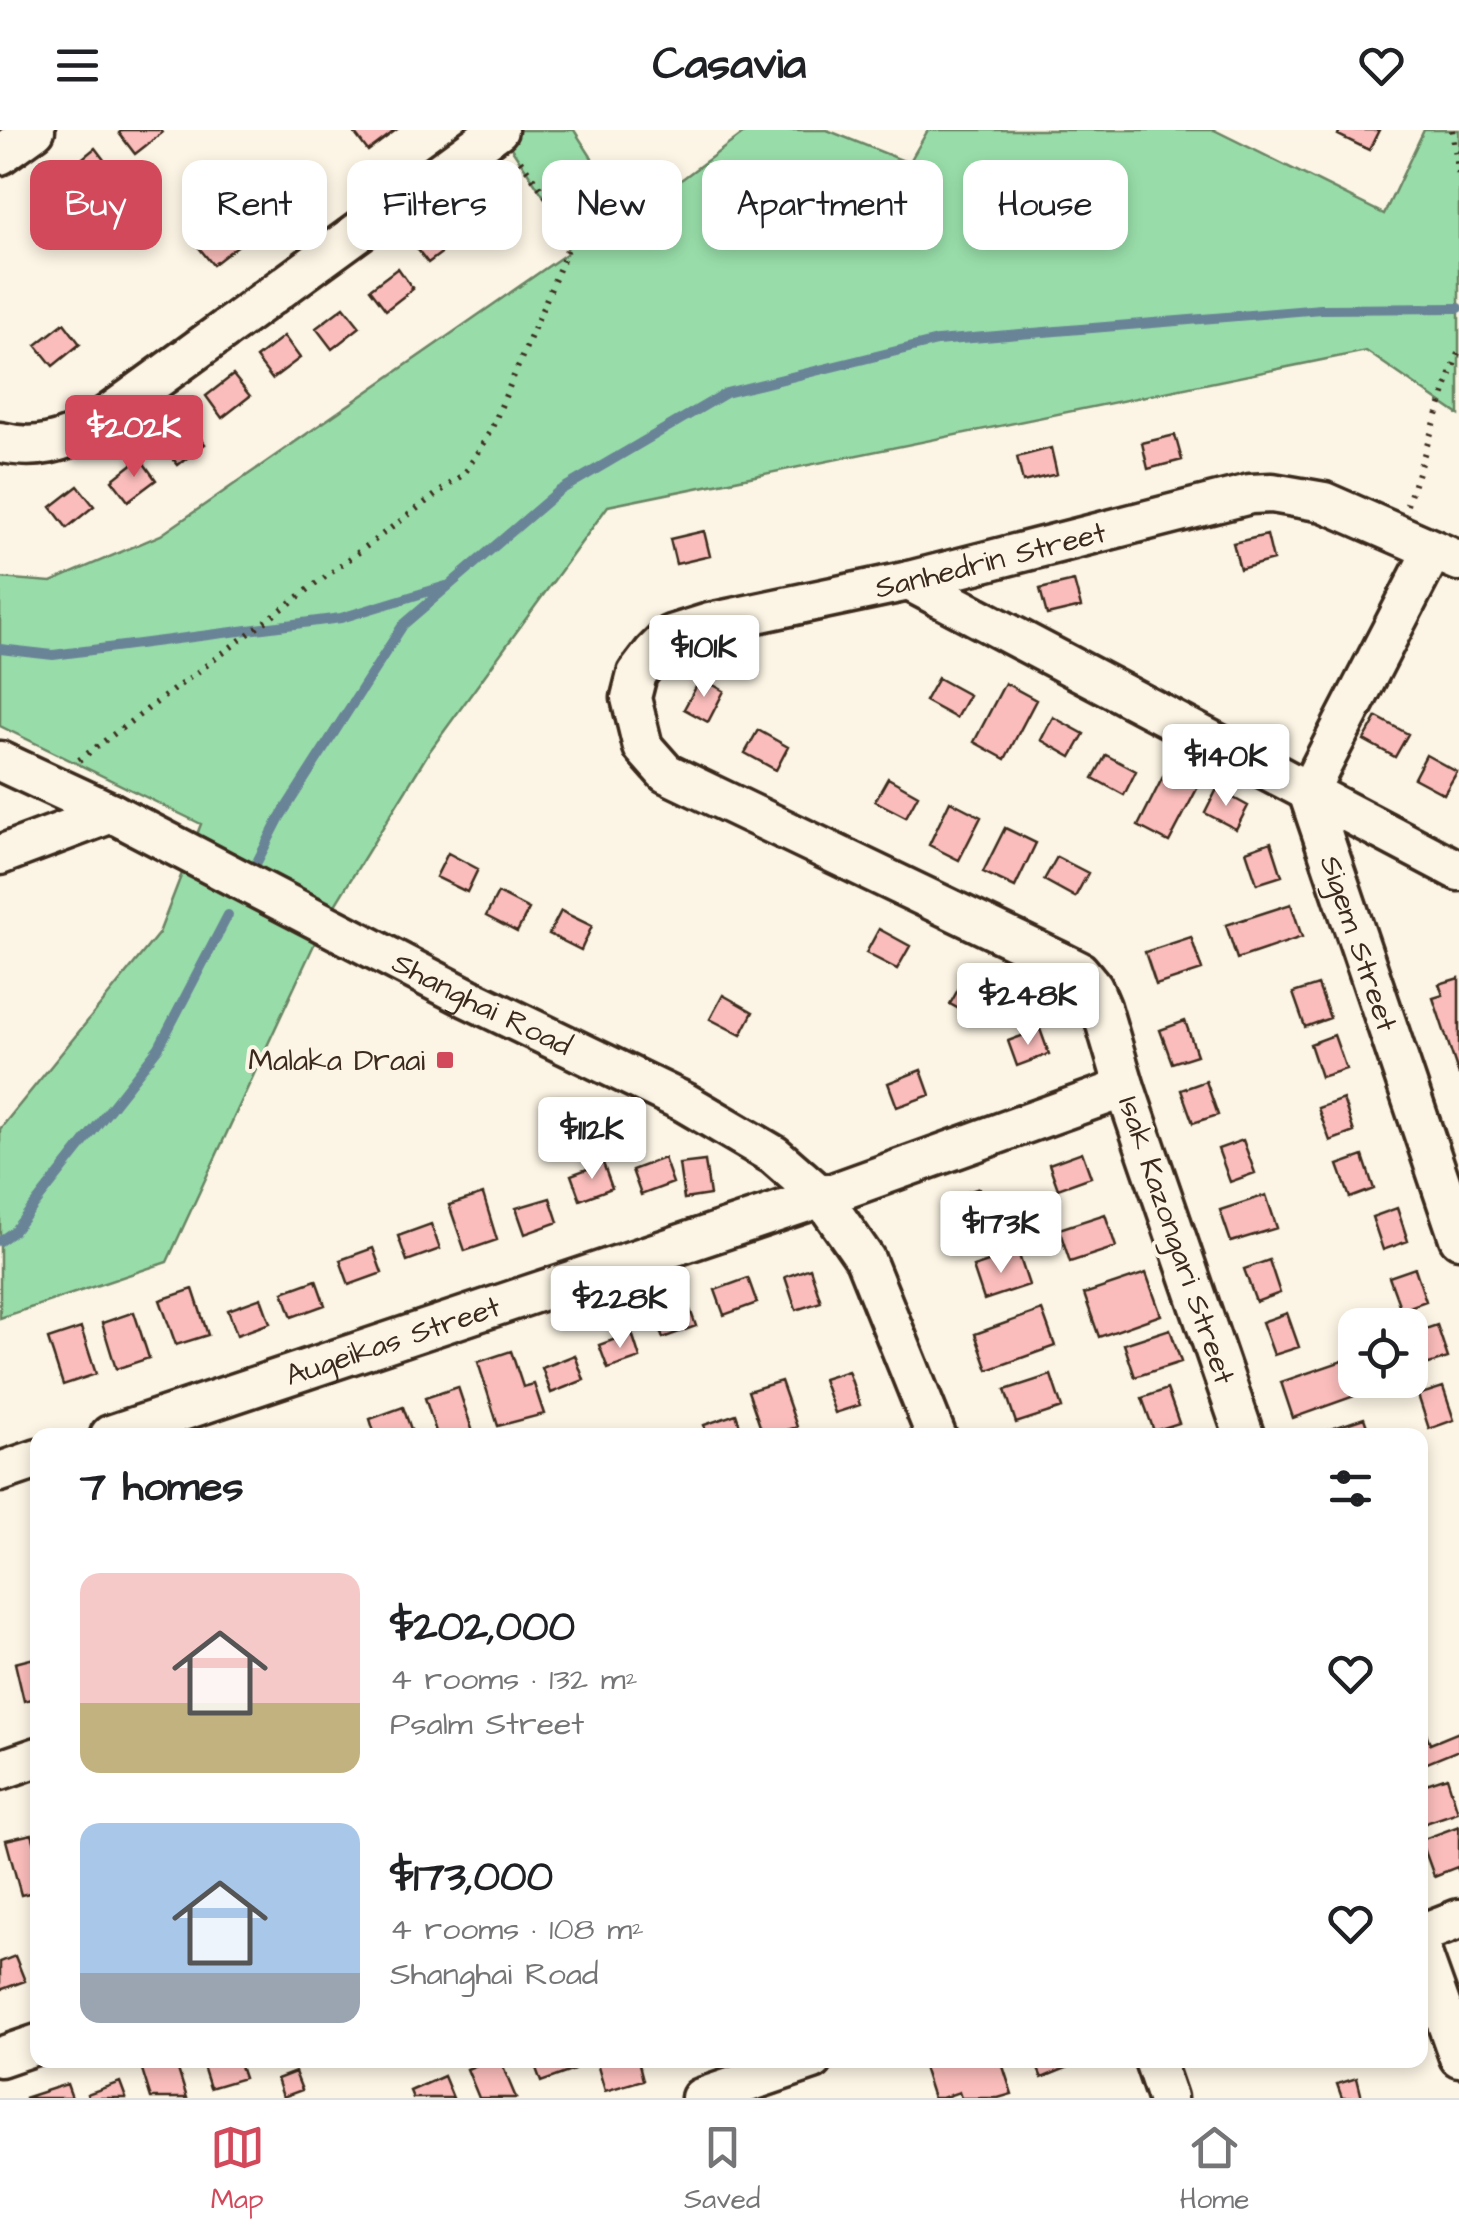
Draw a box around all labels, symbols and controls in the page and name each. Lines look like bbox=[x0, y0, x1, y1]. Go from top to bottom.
text: Casavia bbox=[653, 34, 806, 96]
icon: menu bbox=[50, 38, 105, 93]
icon: heart bbox=[1354, 38, 1409, 93]
chip: Buy bbox=[30, 160, 162, 250]
chip: Rent bbox=[182, 160, 327, 250]
chip: Filters bbox=[347, 160, 522, 250]
chip: New bbox=[542, 160, 682, 250]
chip: Apartment bbox=[702, 160, 943, 250]
chip: House bbox=[963, 160, 1128, 250]
pin: $202K bbox=[64, 395, 204, 480]
text: $202K bbox=[87, 405, 181, 450]
street label: Sanhedrin Street bbox=[871, 512, 1111, 610]
pin: $101K bbox=[634, 615, 774, 700]
text: $101K bbox=[671, 625, 737, 670]
pin: $140K bbox=[1156, 724, 1296, 809]
text: $140K bbox=[1184, 734, 1268, 779]
street label: Sigem Street bbox=[1309, 850, 1408, 1037]
street label: Shanghai Road bbox=[385, 942, 579, 1067]
pin: $248K bbox=[958, 963, 1098, 1048]
text: $248K bbox=[979, 973, 1077, 1018]
place label: Malaka Draai bbox=[248, 1040, 425, 1082]
marker: Malaka Draai bbox=[434, 1049, 456, 1071]
street label: Isak Kazongari Street bbox=[1106, 1091, 1245, 1390]
pin: $112K bbox=[522, 1097, 662, 1182]
text: $112K bbox=[560, 1107, 624, 1152]
pin: $173K bbox=[931, 1191, 1071, 1276]
text: $173K bbox=[962, 1201, 1040, 1246]
pin: $228K bbox=[550, 1266, 690, 1351]
text: $228K bbox=[573, 1276, 667, 1321]
street label: Augeikas Street bbox=[280, 1286, 506, 1397]
map controls bbox=[1338, 1308, 1428, 1398]
button: locate bbox=[1338, 1308, 1428, 1398]
text: 7 homes bbox=[80, 1459, 244, 1517]
icon: filters bbox=[1323, 1461, 1378, 1516]
text: $202,000 bbox=[390, 1599, 575, 1657]
icon: home bbox=[160, 1613, 280, 1733]
icon: heart bbox=[1323, 1646, 1378, 1701]
text: 4 rooms · 132 m² bbox=[390, 1657, 638, 1702]
text: Psalm Street bbox=[390, 1702, 584, 1747]
text: $173,000 bbox=[390, 1849, 553, 1907]
icon: home bbox=[160, 1863, 280, 1983]
icon: heart bbox=[1323, 1896, 1378, 1951]
text: 4 rooms · 108 m² bbox=[390, 1907, 644, 1952]
text: Shanghai Road bbox=[390, 1952, 598, 1997]
tab: Map bbox=[210, 2120, 265, 2219]
tab: Saved bbox=[684, 2120, 760, 2219]
tab: Home bbox=[1180, 2120, 1249, 2219]

